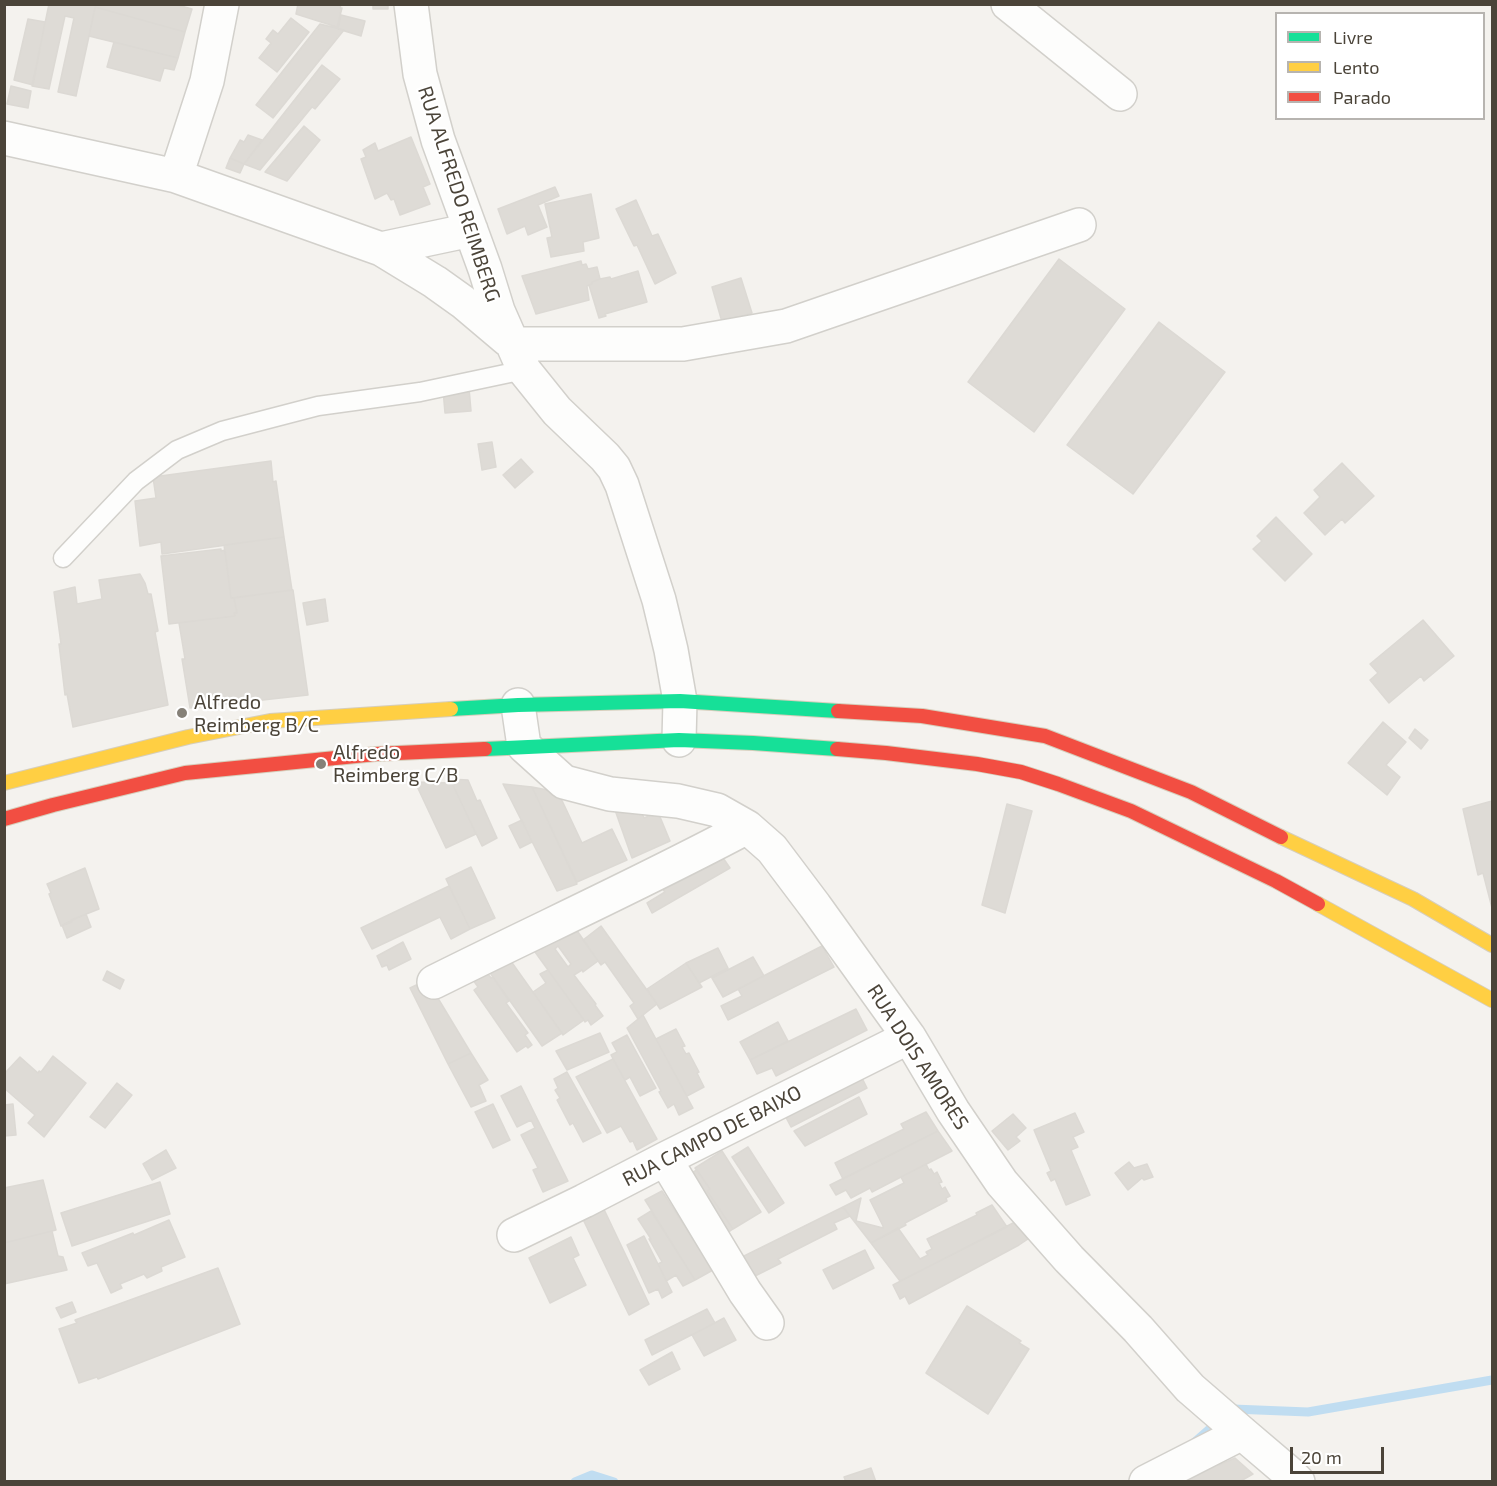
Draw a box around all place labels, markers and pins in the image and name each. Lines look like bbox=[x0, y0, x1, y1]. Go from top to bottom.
place label: Alfredo Reimberg B/C bbox=[194, 690, 319, 737]
marker: Alfredo Reimberg B/C bbox=[175, 706, 189, 720]
place label: Alfredo Reimberg C/B bbox=[333, 740, 458, 787]
marker: Alfredo Reimberg C/B bbox=[314, 757, 328, 771]

